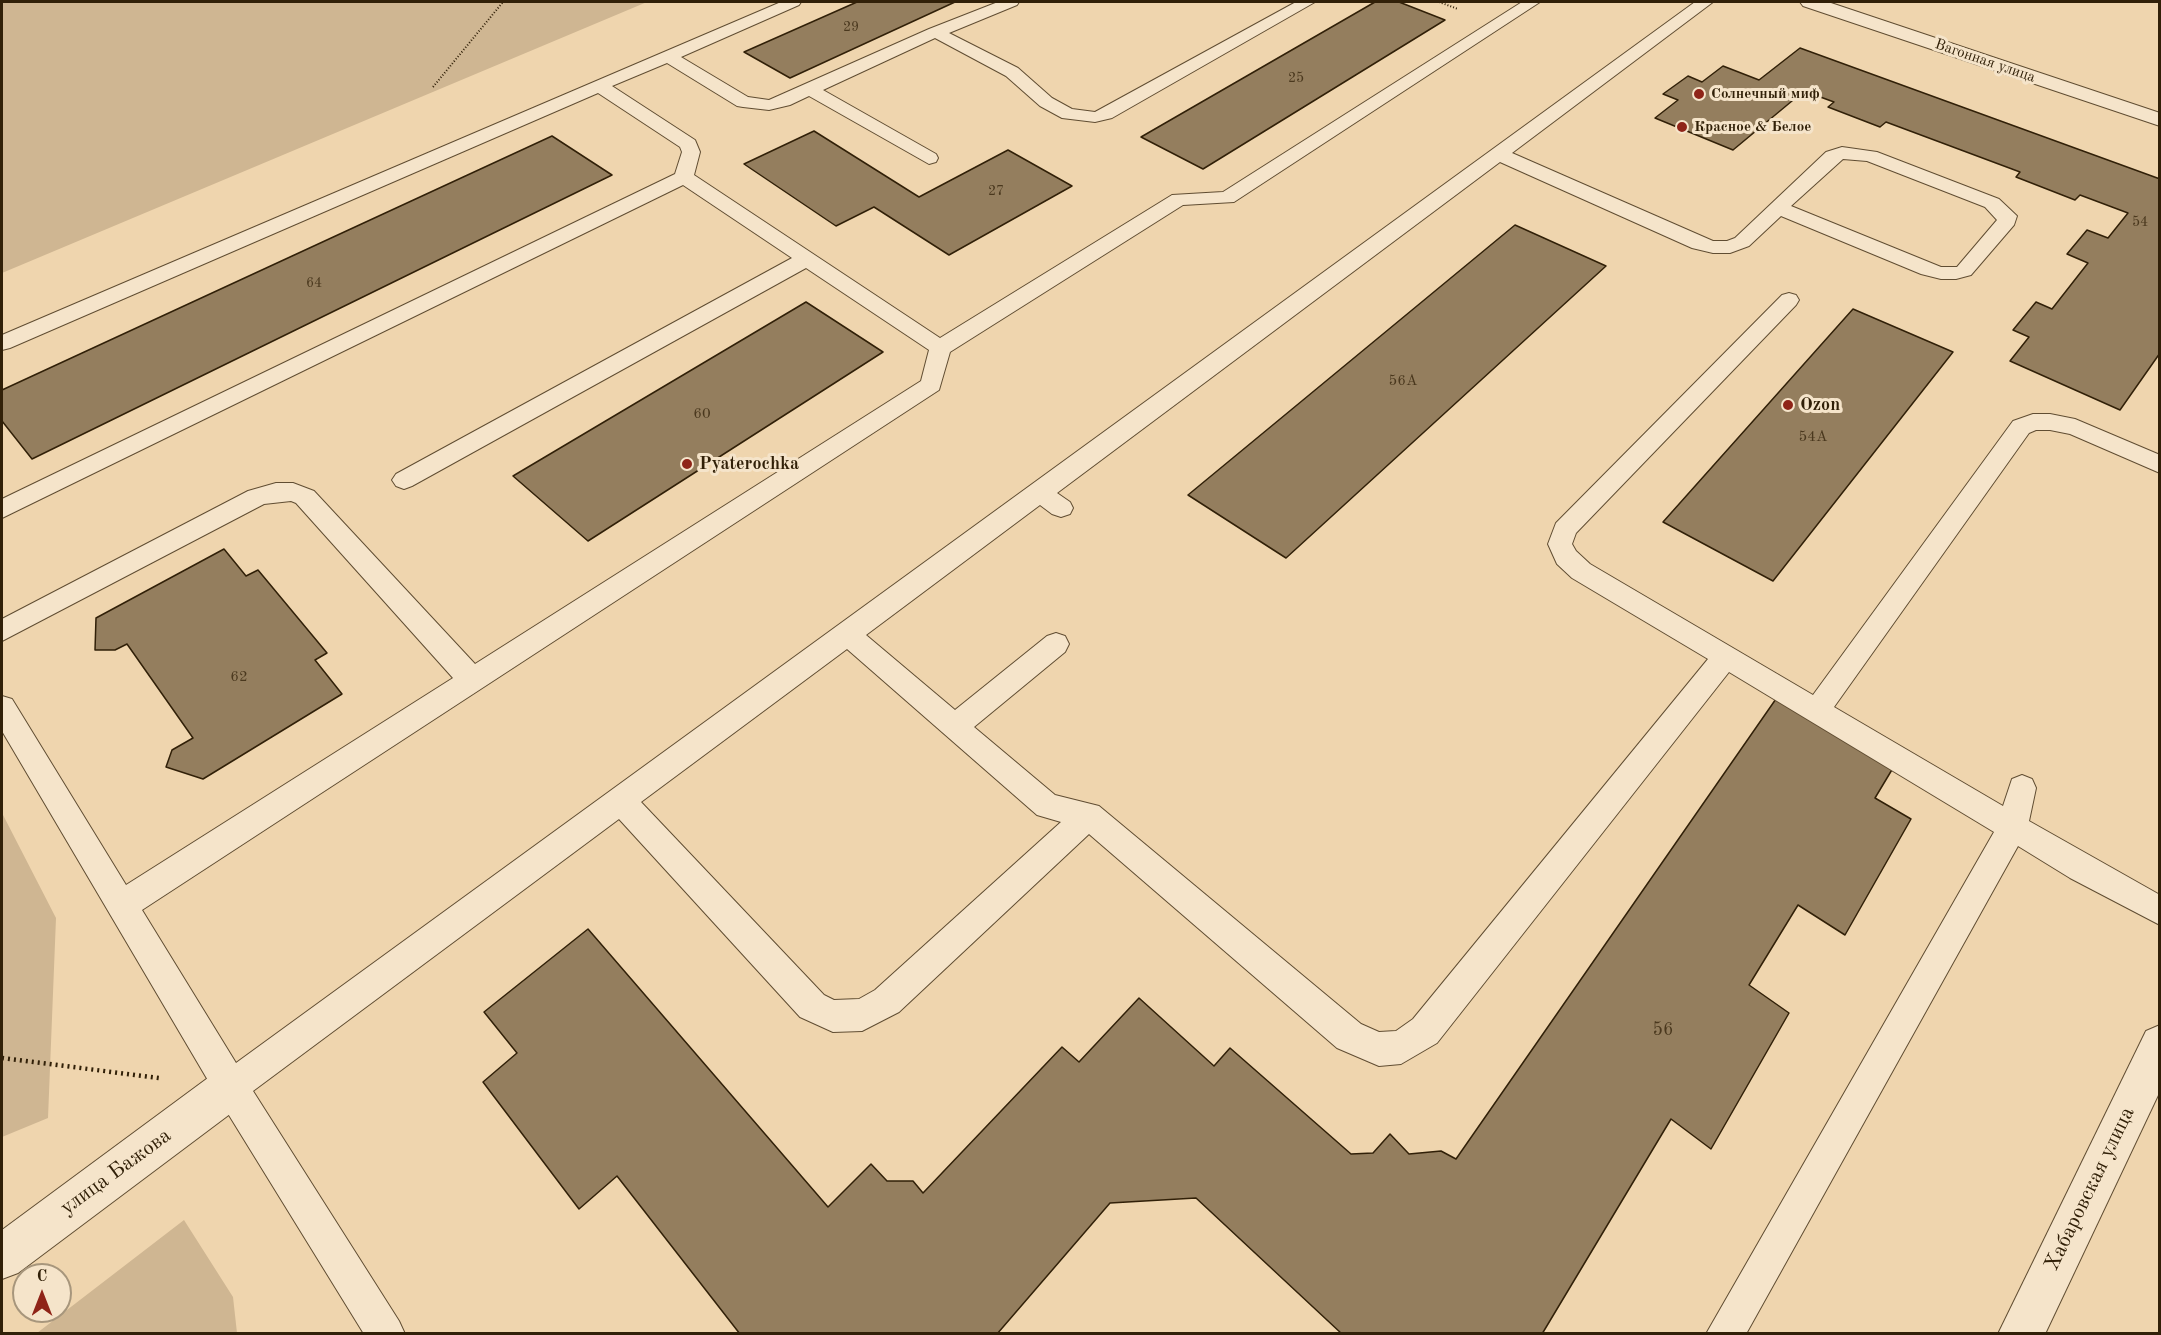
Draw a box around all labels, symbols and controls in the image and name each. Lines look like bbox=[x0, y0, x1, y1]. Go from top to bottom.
house number: 29 bbox=[843, 19, 859, 35]
street label: Вагонная улица bbox=[1932, 35, 2038, 87]
house number: 25 bbox=[1288, 70, 1304, 86]
place label: Солнечный миф bbox=[1711, 85, 1820, 103]
marker: Солнечный миф bbox=[1692, 87, 1706, 101]
place label: Красное & Белое bbox=[1694, 118, 1811, 136]
marker: Красное & Белое bbox=[1675, 120, 1689, 134]
house number: 27 bbox=[988, 183, 1004, 199]
house number: 54 bbox=[2132, 214, 2148, 230]
house number: 64 bbox=[306, 275, 322, 291]
house number: 56А bbox=[1389, 372, 1417, 390]
place label: Ozon bbox=[1800, 394, 1840, 416]
marker: Ozon bbox=[1781, 398, 1795, 412]
house number: 60 bbox=[693, 405, 711, 423]
house number: 54А bbox=[1799, 428, 1827, 446]
place label: Pyaterochka bbox=[699, 453, 799, 475]
marker: Pyaterochka bbox=[680, 457, 694, 471]
house number: 62 bbox=[230, 668, 248, 686]
house number: 56 bbox=[1653, 1019, 1673, 1041]
street label: Хабаровская улица bbox=[2039, 1103, 2141, 1275]
street label: улица Бажова bbox=[56, 1123, 176, 1221]
north arrow bbox=[12, 1263, 72, 1323]
text: С bbox=[37, 1269, 47, 1285]

